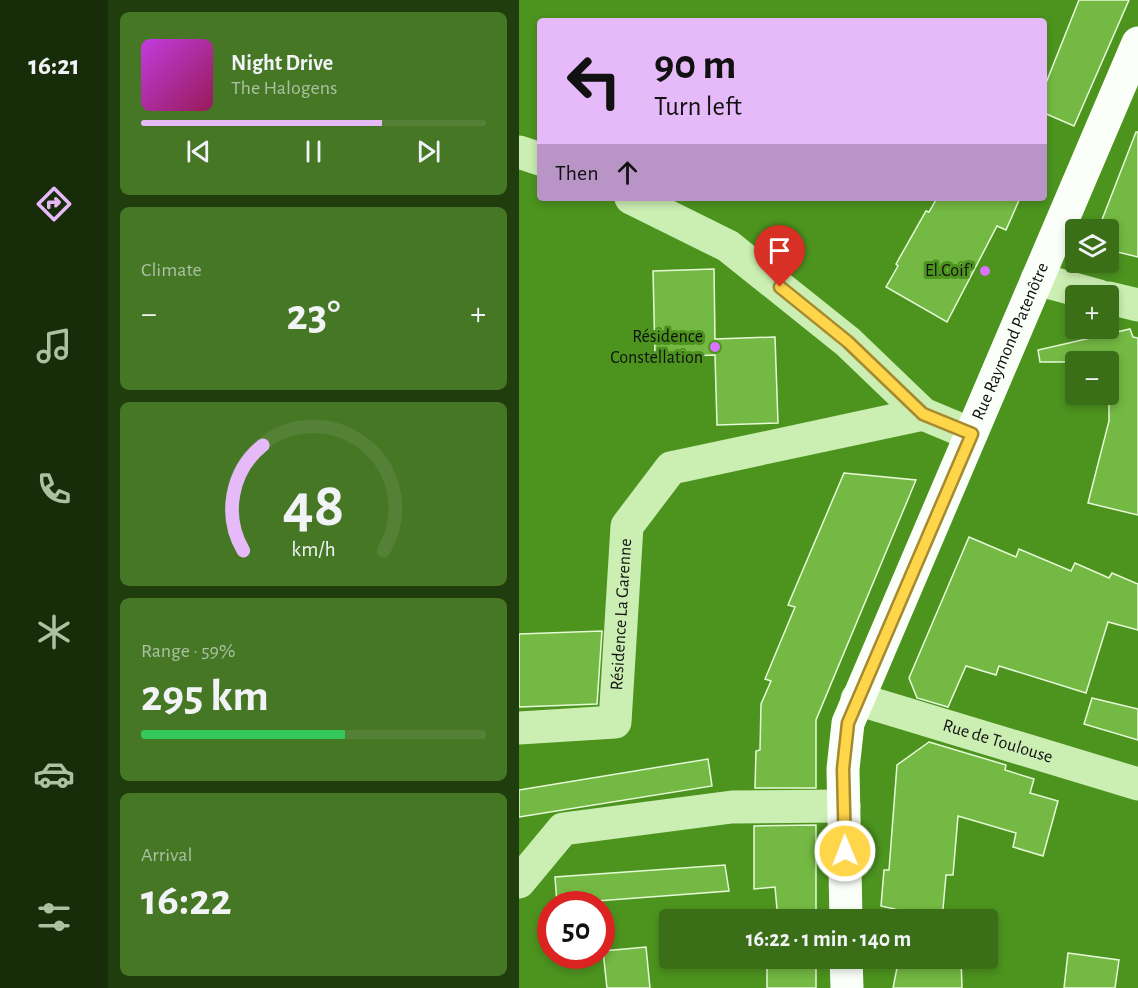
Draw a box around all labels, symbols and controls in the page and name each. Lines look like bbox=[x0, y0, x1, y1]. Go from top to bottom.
icon: left bbox=[555, 42, 633, 120]
text: 90 m bbox=[654, 44, 736, 86]
text: 16:21 bbox=[28, 52, 80, 79]
text: Night Drive bbox=[231, 52, 333, 74]
text: The Halogens bbox=[231, 78, 337, 98]
text: Turn left bbox=[654, 93, 742, 120]
icon: previous bbox=[182, 135, 215, 168]
icon: pause bbox=[297, 135, 330, 168]
icon: next bbox=[412, 135, 445, 168]
icon: ahead bbox=[611, 156, 644, 189]
text: Then bbox=[555, 162, 599, 184]
icon: directions bbox=[33, 183, 75, 225]
map controls bbox=[1065, 219, 1119, 405]
button: layers bbox=[1065, 219, 1119, 273]
pin bbox=[754, 225, 805, 287]
icon: arrive bbox=[763, 234, 796, 267]
text: Climate bbox=[141, 260, 202, 280]
street label: Rue Raymond Patenôtre bbox=[969, 260, 1052, 423]
place label: El.Coif' bbox=[925, 262, 973, 280]
marker: El.Coif' bbox=[978, 264, 992, 278]
button: + bbox=[1065, 285, 1119, 339]
text: 23° bbox=[287, 293, 340, 338]
text: − bbox=[141, 298, 157, 331]
text: + bbox=[470, 298, 486, 331]
icon: music bbox=[33, 325, 75, 367]
place label: Résidence Constellation bbox=[610, 328, 703, 367]
marker: Résidence Constellation bbox=[708, 340, 722, 354]
button: − bbox=[1065, 351, 1119, 405]
icon: phone bbox=[33, 468, 75, 510]
text: 48 bbox=[282, 475, 345, 537]
street label: Résidence La Garenne bbox=[608, 538, 635, 691]
text: km/h bbox=[291, 539, 336, 560]
icon: climate bbox=[33, 611, 75, 653]
text: Range · 59% bbox=[141, 641, 235, 661]
text: 295 km bbox=[141, 674, 269, 719]
street label: Rue de Toulouse bbox=[941, 716, 1055, 767]
icon: car bbox=[33, 753, 75, 795]
position arrow bbox=[813, 819, 877, 883]
text: Arrival bbox=[141, 845, 192, 865]
text: 16:22 bbox=[141, 878, 232, 923]
speed limit sign: 50 bbox=[537, 891, 615, 969]
icon: filters bbox=[33, 896, 75, 938]
text: 16:22 · 1 min · 140 m bbox=[746, 928, 911, 950]

